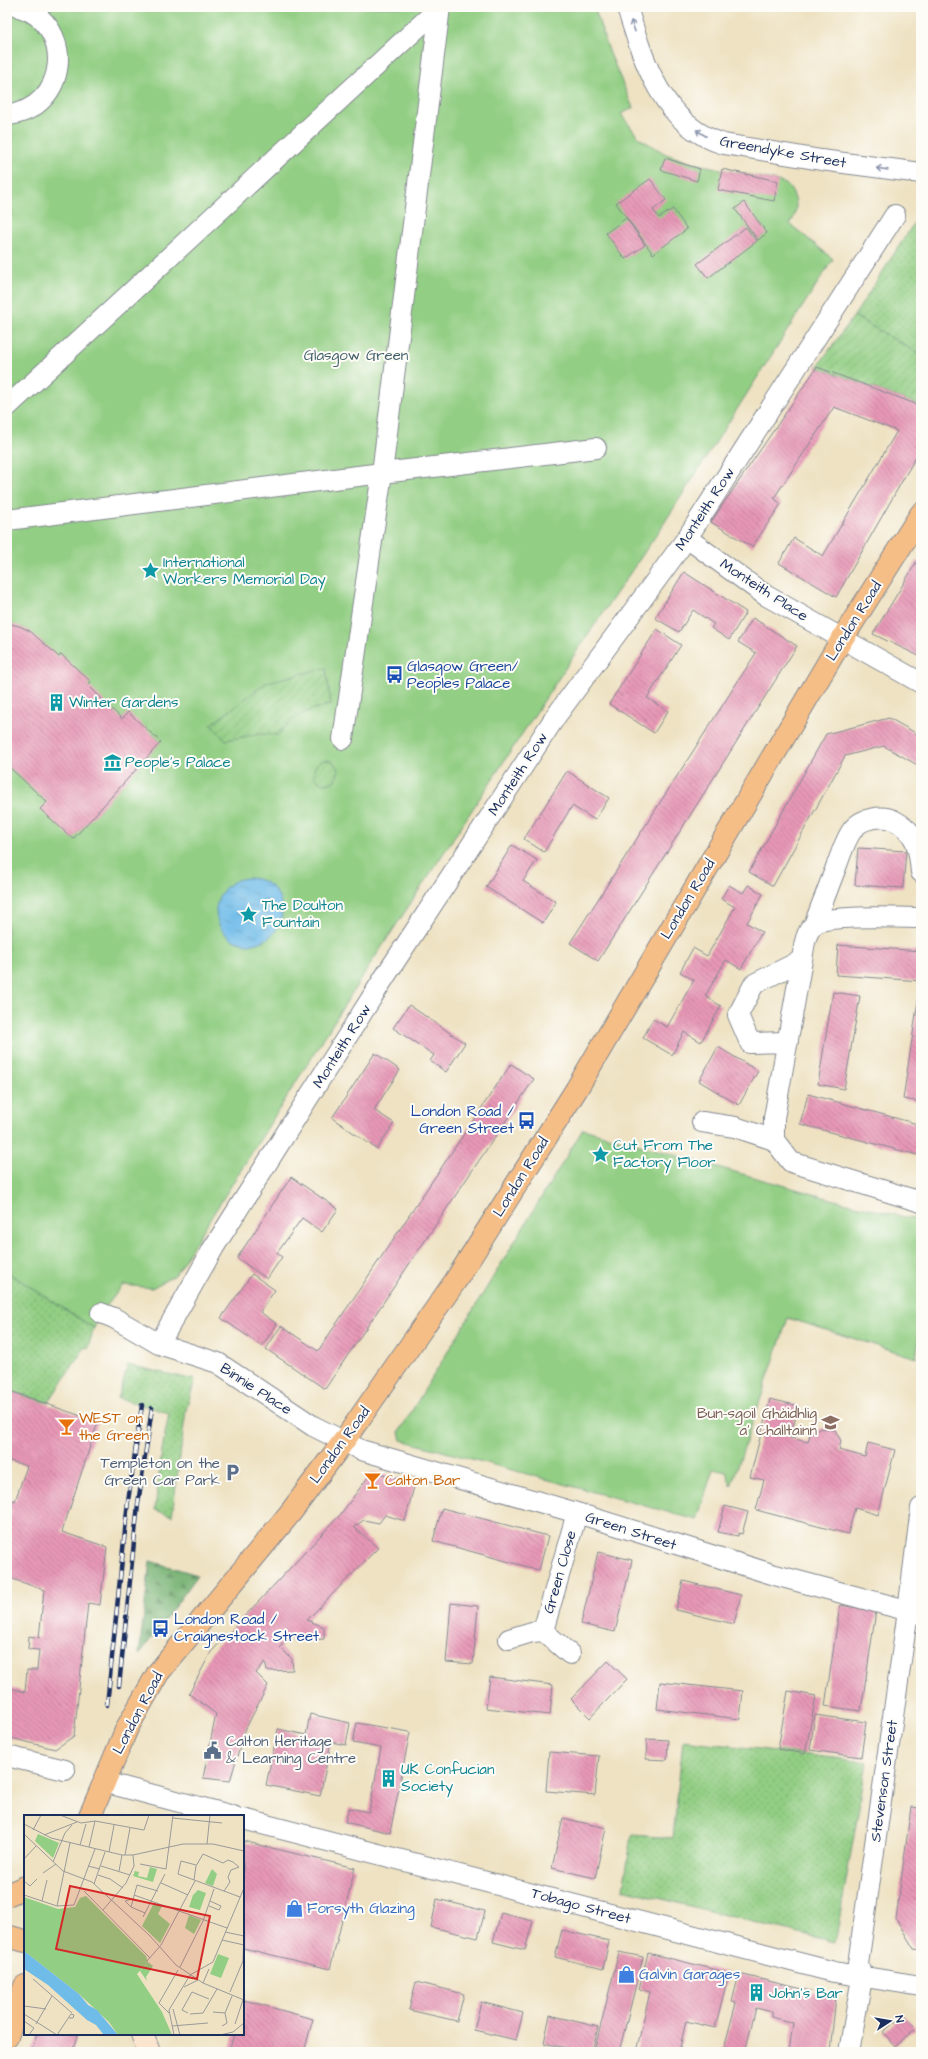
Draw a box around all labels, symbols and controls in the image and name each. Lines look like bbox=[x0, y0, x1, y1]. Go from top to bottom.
one-way arrow bbox=[628, 21, 636, 33]
one-way arrow bbox=[695, 128, 707, 136]
street label: Greendyke Street bbox=[718, 131, 848, 174]
one-way arrow bbox=[876, 165, 889, 172]
park label: Glasgow Green bbox=[304, 345, 409, 367]
street label: Monteith Row bbox=[670, 463, 740, 555]
place label: International Workers Memorial Day bbox=[163, 552, 326, 591]
street label: Monteith Place bbox=[716, 554, 812, 626]
place icon: International Workers Memorial Day bbox=[140, 561, 160, 581]
street label: London Road bbox=[821, 577, 887, 665]
place label: Glasgow Green/ Peoples Palace bbox=[407, 656, 519, 694]
bus stop icon: Glasgow Green/ Peoples Palace bbox=[384, 665, 404, 685]
building icon: Winter Gardens bbox=[46, 692, 66, 712]
place label: Winter Gardens bbox=[69, 692, 179, 713]
street label: Monteith Row bbox=[483, 728, 553, 820]
museum icon: People's Palace bbox=[102, 752, 122, 772]
place label: People's Palace bbox=[125, 752, 231, 773]
street label: London Road bbox=[656, 855, 720, 943]
place label: The Doulton Fountain bbox=[262, 895, 344, 933]
place icon: The Doulton Fountain bbox=[239, 904, 259, 924]
street label: Monteith Row bbox=[308, 1000, 376, 1092]
place label: London Road / Green Street bbox=[411, 1101, 514, 1139]
bus stop icon: London Road / Green Street bbox=[517, 1110, 537, 1130]
street label: London Road bbox=[488, 1133, 554, 1221]
place label: Cut From The Factory Floor bbox=[613, 1135, 715, 1174]
place icon: Cut From The Factory Floor bbox=[590, 1144, 610, 1164]
street label: Binnie Place bbox=[216, 1358, 296, 1420]
street label: London Road bbox=[305, 1402, 375, 1488]
place label: Bun-sgoil Ghàidhlig a' Challtainn bbox=[697, 1403, 817, 1441]
place label: WEST on the Green bbox=[79, 1408, 150, 1446]
school or university icon: Bun-sgoil Ghàidhlig a' Challtainn bbox=[820, 1412, 840, 1432]
bar icon: WEST on the Green bbox=[56, 1417, 76, 1437]
place label: Templeton on the Green Car Park bbox=[100, 1453, 220, 1491]
parking icon: Templeton on the Green Car Park bbox=[223, 1462, 243, 1482]
bar icon: Calton Bar bbox=[362, 1470, 382, 1490]
place label: Calton Bar bbox=[385, 1470, 460, 1491]
street label: Green Street bbox=[583, 1506, 679, 1556]
street label: Green Close bbox=[538, 1528, 582, 1616]
place label: London Road / Craignestock Street bbox=[174, 1609, 319, 1648]
bus stop icon: London Road / Craignestock Street bbox=[151, 1618, 171, 1638]
street label: London Road bbox=[108, 1668, 169, 1758]
street label: Stevenson Street bbox=[865, 1719, 903, 1843]
place label: Calton Heritage & Learning Centre bbox=[226, 1731, 356, 1770]
public building icon: Calton Heritage & Learning Centre bbox=[203, 1740, 223, 1760]
place label: UK Confucian Society bbox=[401, 1759, 495, 1798]
building icon: UK Confucian Society bbox=[378, 1768, 398, 1788]
inset map bbox=[24, 1815, 244, 2035]
street label: Tobago Street bbox=[529, 1883, 633, 1930]
shop icon: Forsyth Glazing bbox=[284, 1898, 304, 1918]
place label: Forsyth Glazing bbox=[307, 1898, 415, 1920]
shop icon: Galvin Garages bbox=[616, 1964, 636, 1984]
place label: Galvin Garages bbox=[639, 1964, 741, 1986]
building icon: John's Bar bbox=[746, 1983, 766, 2003]
place label: John's Bar bbox=[769, 1983, 843, 2004]
north arrow bbox=[870, 2001, 910, 2041]
text: N bbox=[891, 2014, 907, 2024]

